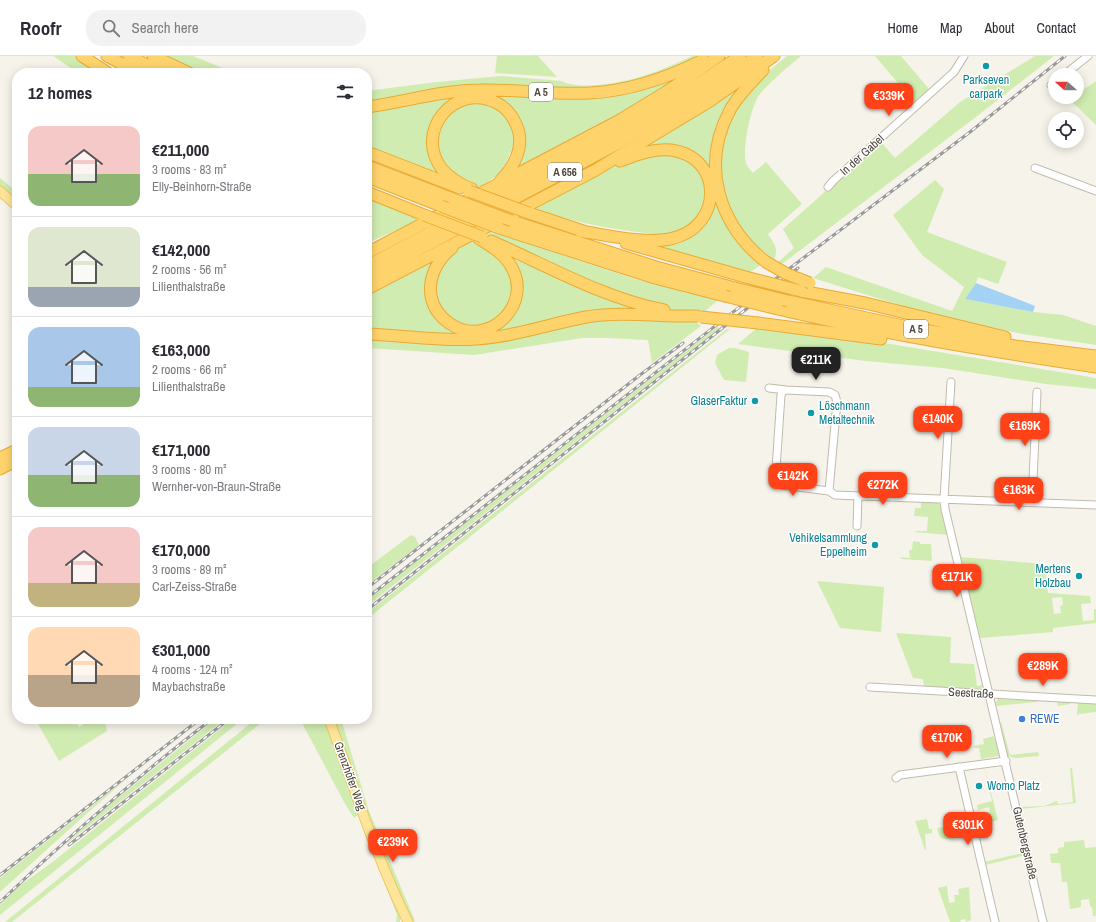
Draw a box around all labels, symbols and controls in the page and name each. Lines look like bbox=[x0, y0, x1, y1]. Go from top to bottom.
search box bbox=[86, 10, 366, 46]
text: Roofr bbox=[20, 15, 62, 41]
icon: search bbox=[100, 17, 122, 39]
text: Search here bbox=[132, 17, 199, 38]
text: Home bbox=[887, 19, 918, 37]
text: Map bbox=[940, 19, 962, 37]
text: About bbox=[984, 19, 1014, 37]
text: Contact bbox=[1036, 19, 1076, 37]
marker: Parkseven carpark bbox=[981, 61, 991, 71]
north arrow bbox=[1048, 68, 1084, 104]
map controls bbox=[1048, 68, 1084, 148]
place label: Parkseven carpark bbox=[963, 72, 1009, 102]
text: 12 homes bbox=[28, 81, 92, 104]
icon: filters bbox=[334, 81, 356, 103]
road number: A 5 bbox=[529, 83, 553, 101]
pin: €339K bbox=[861, 83, 917, 117]
text: €339K bbox=[873, 87, 905, 104]
button: locate bbox=[1048, 112, 1084, 148]
street label: In der Gabel bbox=[837, 131, 887, 179]
text: €211,000 bbox=[152, 138, 209, 161]
icon: home bbox=[60, 142, 108, 190]
text: 3 rooms · 83 m² bbox=[152, 161, 227, 178]
road number: A 656 bbox=[548, 163, 582, 181]
text: Elly-Beinhorn-Straße bbox=[152, 178, 252, 195]
text: €142,000 bbox=[152, 238, 210, 261]
icon: home bbox=[60, 243, 108, 291]
text: 2 rooms · 56 m² bbox=[152, 261, 227, 278]
text: Lilienthalstraße bbox=[152, 278, 225, 295]
road number: A 5 bbox=[904, 320, 928, 338]
text: €163,000 bbox=[152, 338, 210, 361]
icon: home bbox=[60, 343, 108, 391]
pin: €211K bbox=[788, 347, 844, 381]
text: €211K bbox=[801, 351, 831, 368]
text: 2 rooms · 66 m² bbox=[152, 361, 227, 378]
text: Lilienthalstraße bbox=[152, 378, 225, 395]
place label: GlaserFaktur bbox=[691, 393, 748, 409]
marker: GlaserFaktur bbox=[750, 396, 760, 406]
place label: Löschmann Metaltechnik bbox=[819, 398, 875, 428]
pin: €140K bbox=[910, 406, 966, 440]
marker: Löschmann Metaltechnik bbox=[806, 408, 816, 418]
text: €140K bbox=[922, 410, 954, 427]
pin: €169K bbox=[997, 413, 1053, 447]
text: €169K bbox=[1009, 417, 1041, 434]
text: €171,000 bbox=[152, 438, 210, 461]
icon: home bbox=[60, 443, 108, 491]
text: 3 rooms · 80 m² bbox=[152, 461, 227, 478]
pin: €142K bbox=[765, 463, 821, 497]
text: €142K bbox=[777, 467, 809, 484]
pin: €272K bbox=[855, 472, 911, 506]
text: €272K bbox=[867, 476, 899, 493]
pin: €163K bbox=[991, 477, 1047, 511]
text: Wernher-von-Braun-Straße bbox=[152, 478, 281, 495]
text: €163K bbox=[1003, 481, 1035, 498]
place label: Vehikelsammlung Eppelheim bbox=[789, 530, 868, 560]
text: €170,000 bbox=[152, 538, 210, 561]
marker: Vehikelsammlung Eppelheim bbox=[870, 540, 880, 550]
icon: home bbox=[60, 543, 108, 591]
text: 3 rooms · 89 m² bbox=[152, 561, 227, 578]
place label: Mertens Holzbau bbox=[1035, 561, 1071, 591]
pin: €171K bbox=[929, 564, 985, 598]
text: €171K bbox=[941, 568, 973, 585]
marker: Mertens Holzbau bbox=[1074, 571, 1084, 581]
text: Carl-Zeiss-Straße bbox=[152, 578, 237, 595]
text: €301,000 bbox=[152, 638, 210, 661]
icon: home bbox=[60, 643, 108, 691]
pin: €289K bbox=[1015, 653, 1071, 687]
text: €289K bbox=[1027, 657, 1059, 674]
text: 4 rooms · 124 m² bbox=[152, 661, 233, 678]
text: Maybachstraße bbox=[152, 678, 225, 695]
street label: Seestraße bbox=[948, 684, 994, 702]
place label: REWE bbox=[1030, 711, 1060, 727]
marker: REWE bbox=[1017, 714, 1027, 724]
pin: €170K bbox=[919, 725, 975, 759]
text: €170K bbox=[931, 729, 963, 746]
street label: Grenzhöfer Weg bbox=[330, 739, 370, 813]
place label: Womo Platz bbox=[987, 778, 1040, 794]
marker: Womo Platz bbox=[974, 781, 984, 791]
street label: Gutenbergstraße bbox=[1009, 805, 1041, 881]
pin: €301K bbox=[940, 812, 996, 846]
text: €301K bbox=[952, 816, 984, 833]
pin: €239K bbox=[365, 829, 421, 863]
text: €239K bbox=[377, 833, 409, 850]

